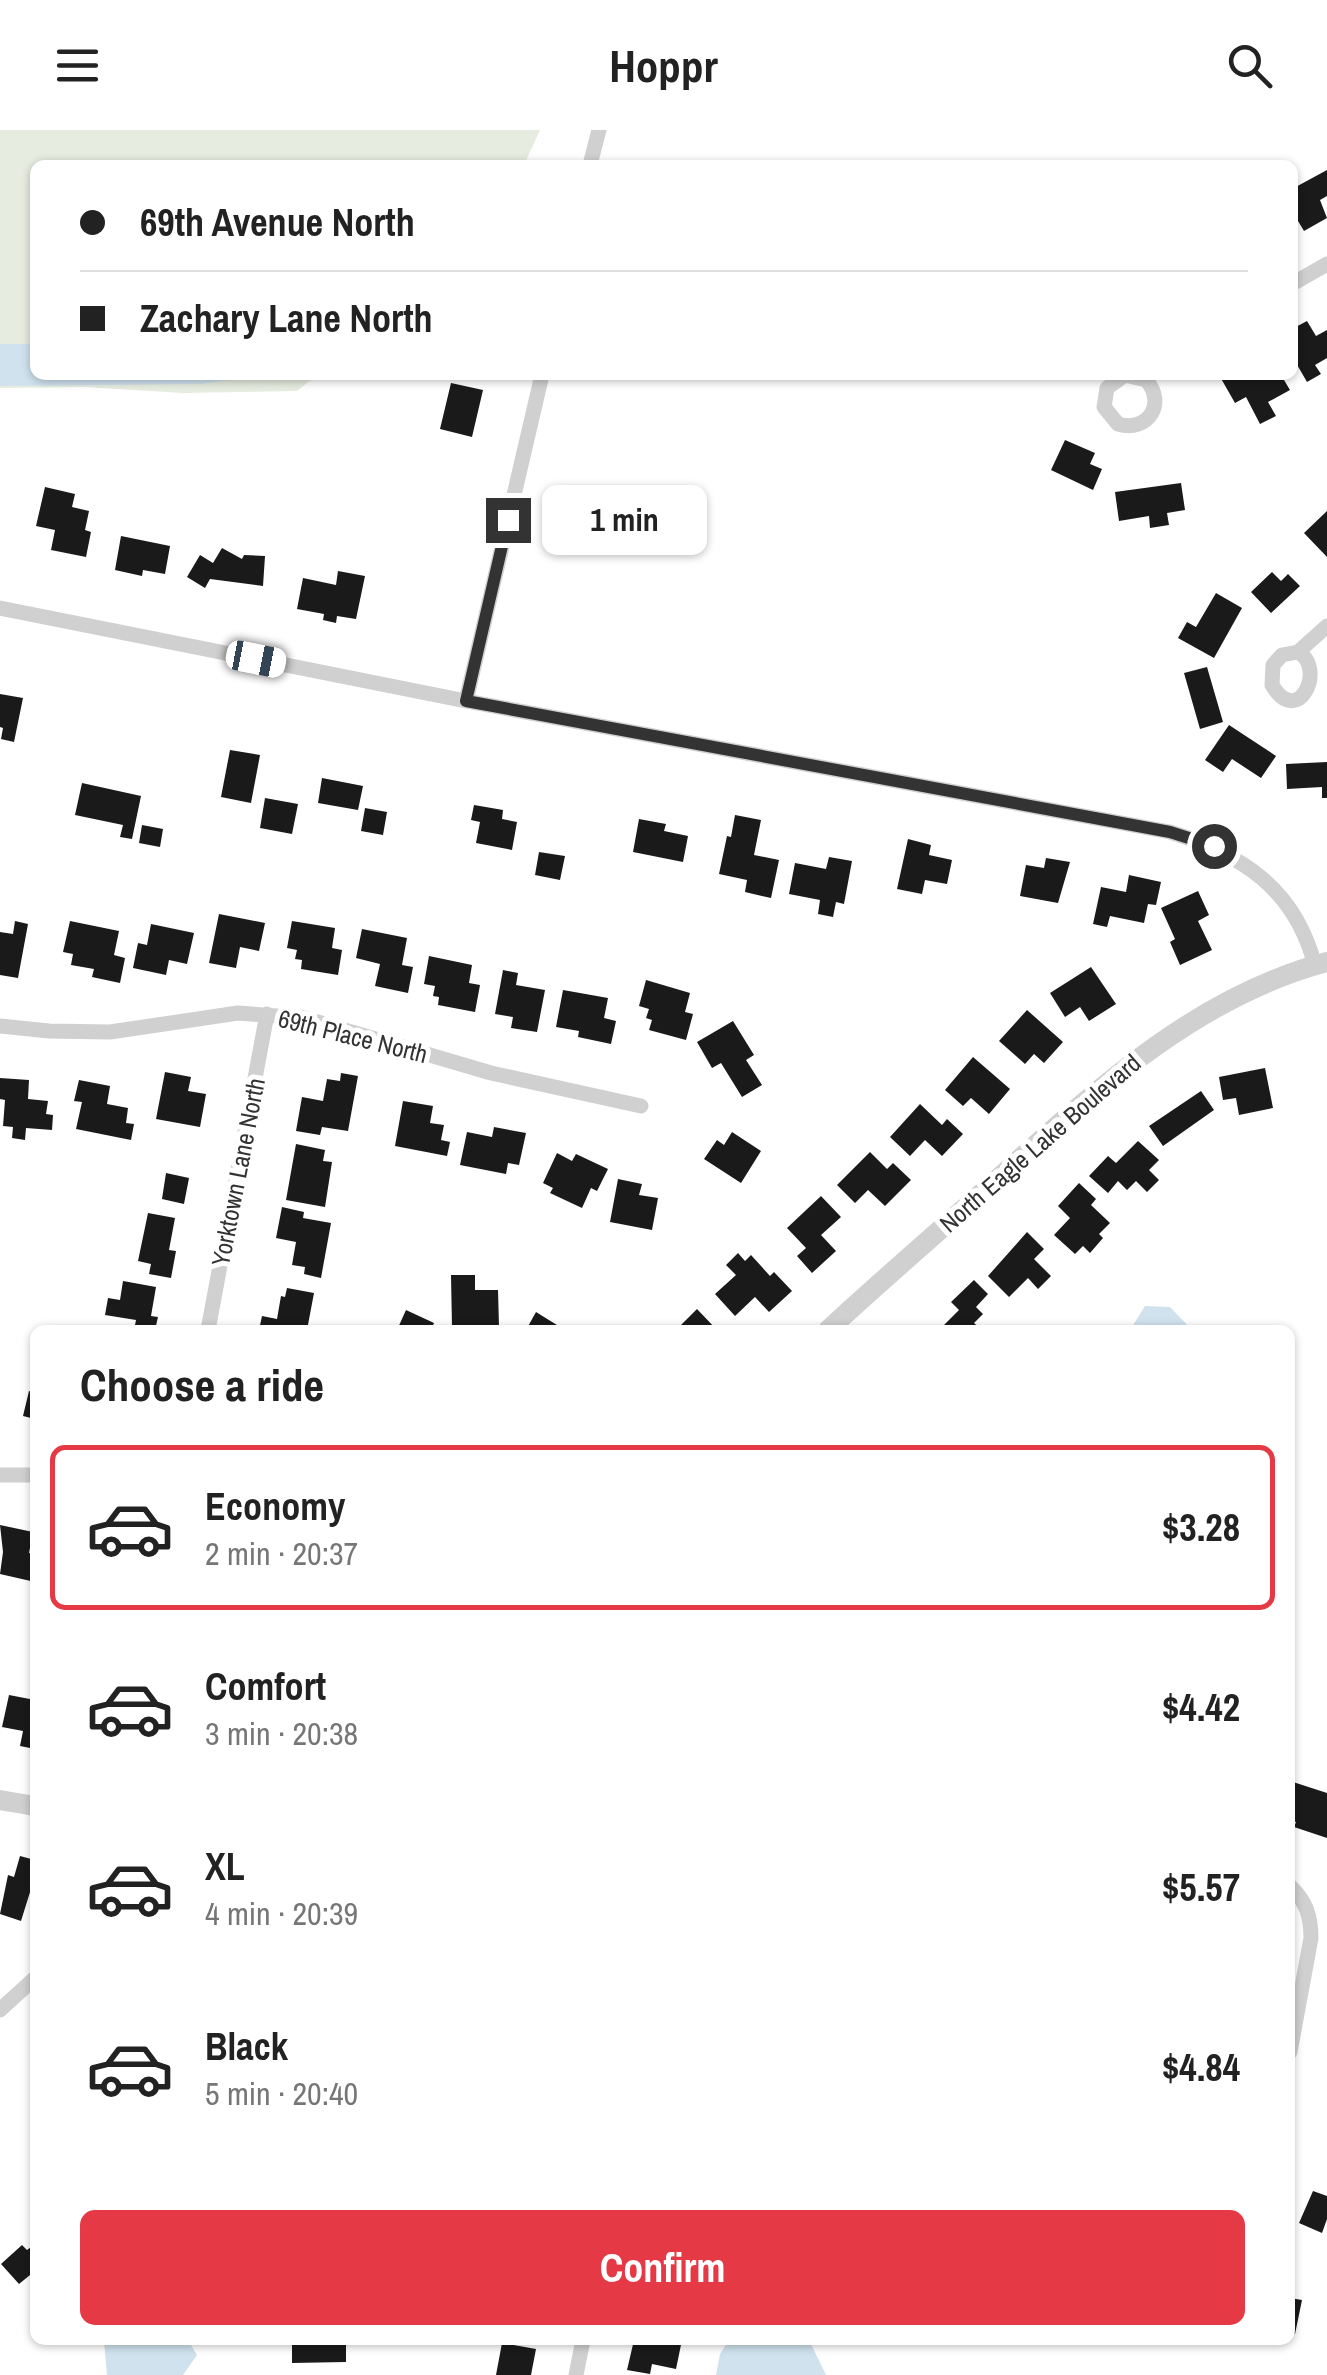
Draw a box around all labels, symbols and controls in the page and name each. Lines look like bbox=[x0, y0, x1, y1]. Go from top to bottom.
text: Hoppr bbox=[609, 35, 718, 96]
icon: menu bbox=[50, 38, 105, 93]
icon: search bbox=[1222, 38, 1277, 93]
text: 69th Avenue North bbox=[140, 197, 415, 248]
text: Zachary Lane North bbox=[140, 293, 433, 344]
callout: 1 min bbox=[543, 485, 708, 555]
route end bbox=[486, 498, 531, 543]
text: 1 min bbox=[590, 498, 659, 541]
car bbox=[224, 639, 288, 679]
route start bbox=[1192, 824, 1237, 869]
street label: 69th Place North bbox=[275, 1001, 431, 1071]
street label: North Eagle Lake Boulevard bbox=[932, 1046, 1148, 1240]
street label: Yorktown Lane North bbox=[203, 1075, 273, 1269]
text: Choose a ride bbox=[80, 1354, 324, 1415]
text: Economy bbox=[205, 1481, 345, 1532]
icon: car bbox=[85, 1483, 175, 1573]
text: $3.28 bbox=[1162, 1502, 1240, 1553]
text: 2 min · 20:37 bbox=[205, 1532, 358, 1575]
text: Comfort bbox=[205, 1661, 326, 1712]
icon: car bbox=[85, 1663, 175, 1753]
text: $4.42 bbox=[1162, 1682, 1240, 1733]
text: 3 min · 20:38 bbox=[205, 1712, 358, 1755]
text: XL bbox=[205, 1841, 245, 1892]
icon: car bbox=[85, 1843, 175, 1933]
text: $5.57 bbox=[1162, 1862, 1240, 1913]
text: 4 min · 20:39 bbox=[205, 1892, 358, 1935]
text: Black bbox=[205, 2021, 288, 2072]
icon: car bbox=[85, 2023, 175, 2113]
text: $4.84 bbox=[1162, 2042, 1240, 2093]
text: 5 min · 20:40 bbox=[205, 2072, 358, 2115]
button: Confirm bbox=[80, 2210, 1245, 2325]

